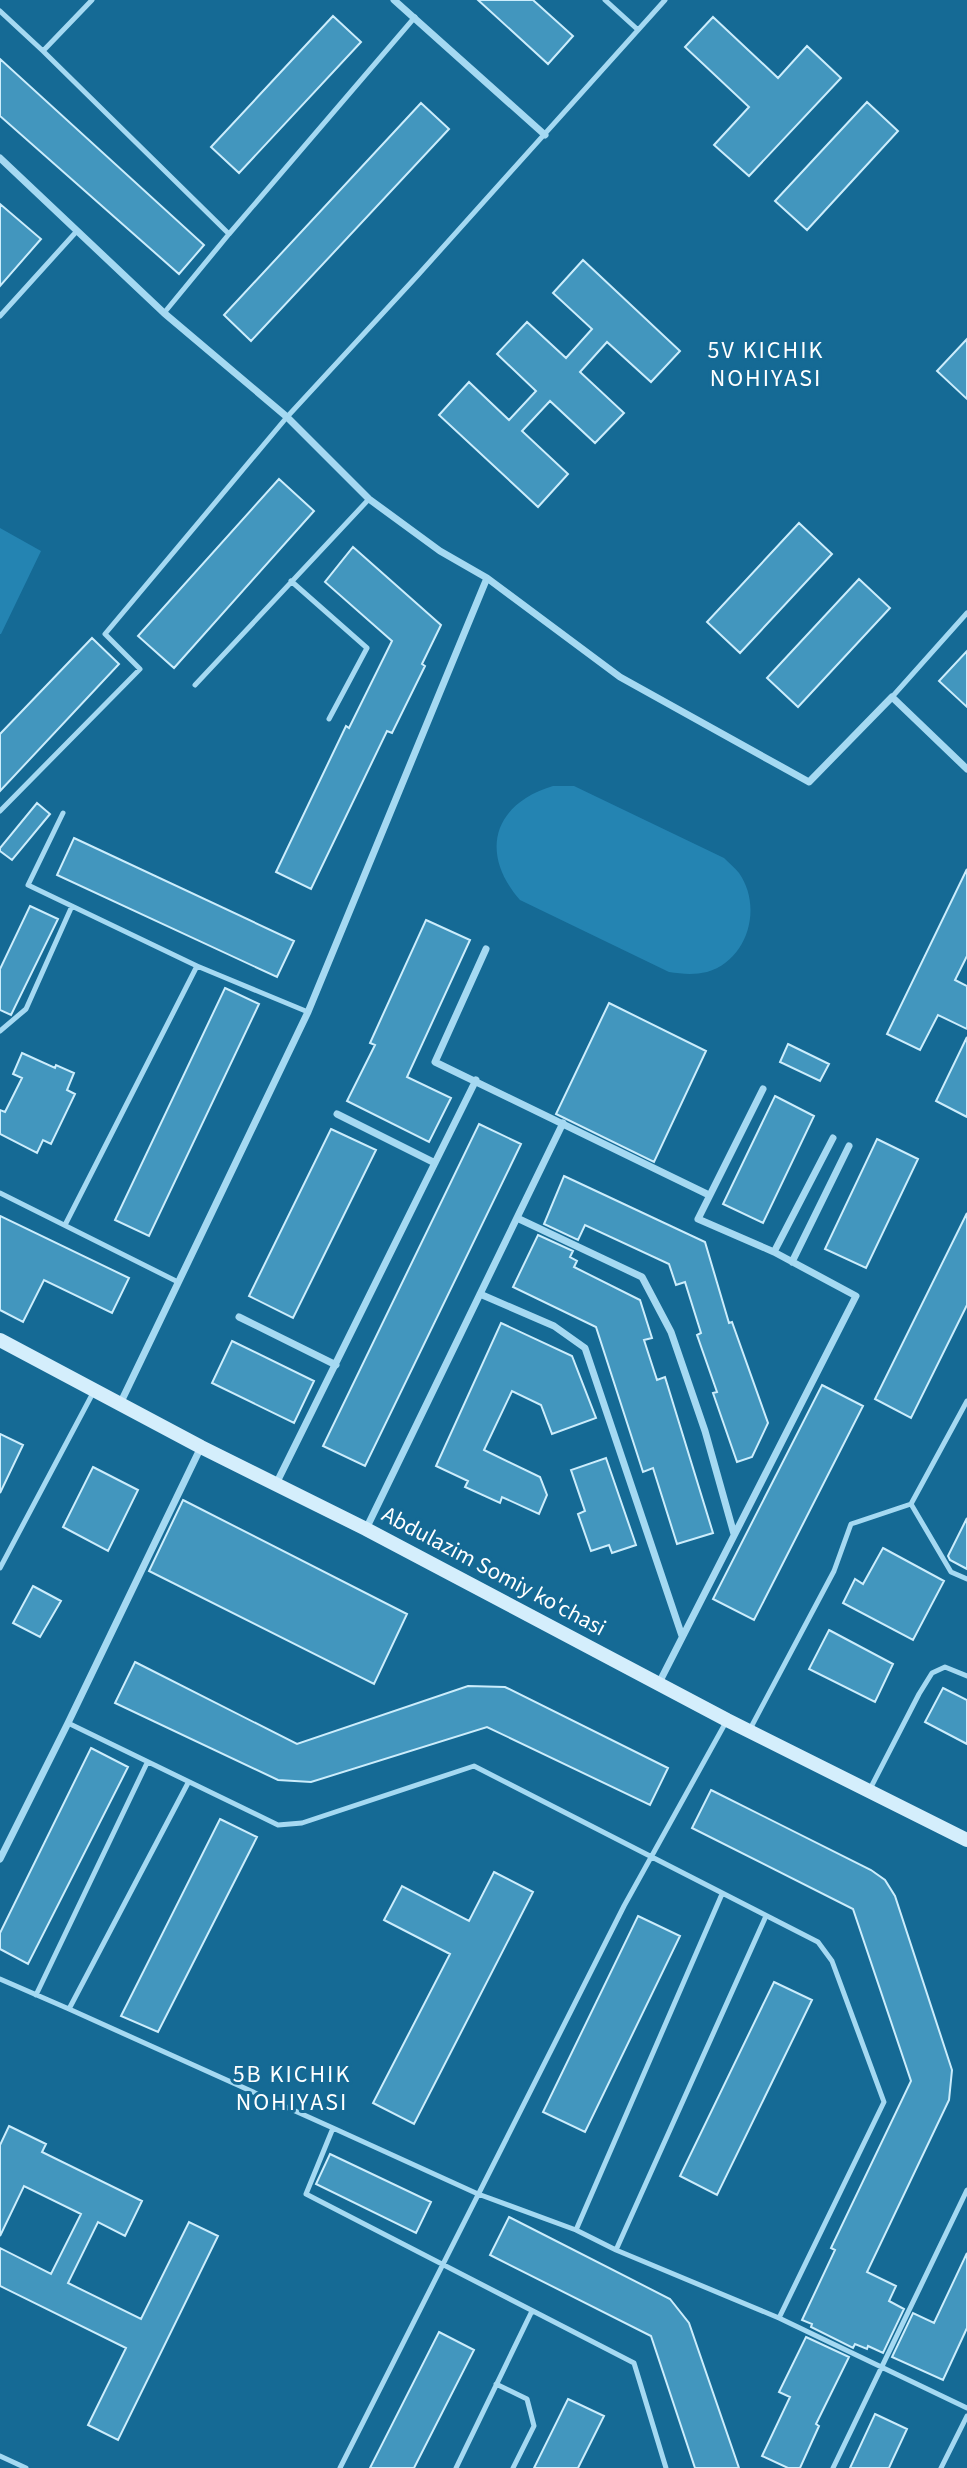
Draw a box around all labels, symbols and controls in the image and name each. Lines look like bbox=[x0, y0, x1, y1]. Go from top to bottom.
district label: 5V KICHIK NOHIYASI bbox=[708, 333, 824, 396]
street label: Abdulazim Somiy ko'chasi bbox=[376, 1498, 612, 1644]
district label: 5B KICHIK NOHIYASI bbox=[233, 2057, 351, 2120]

